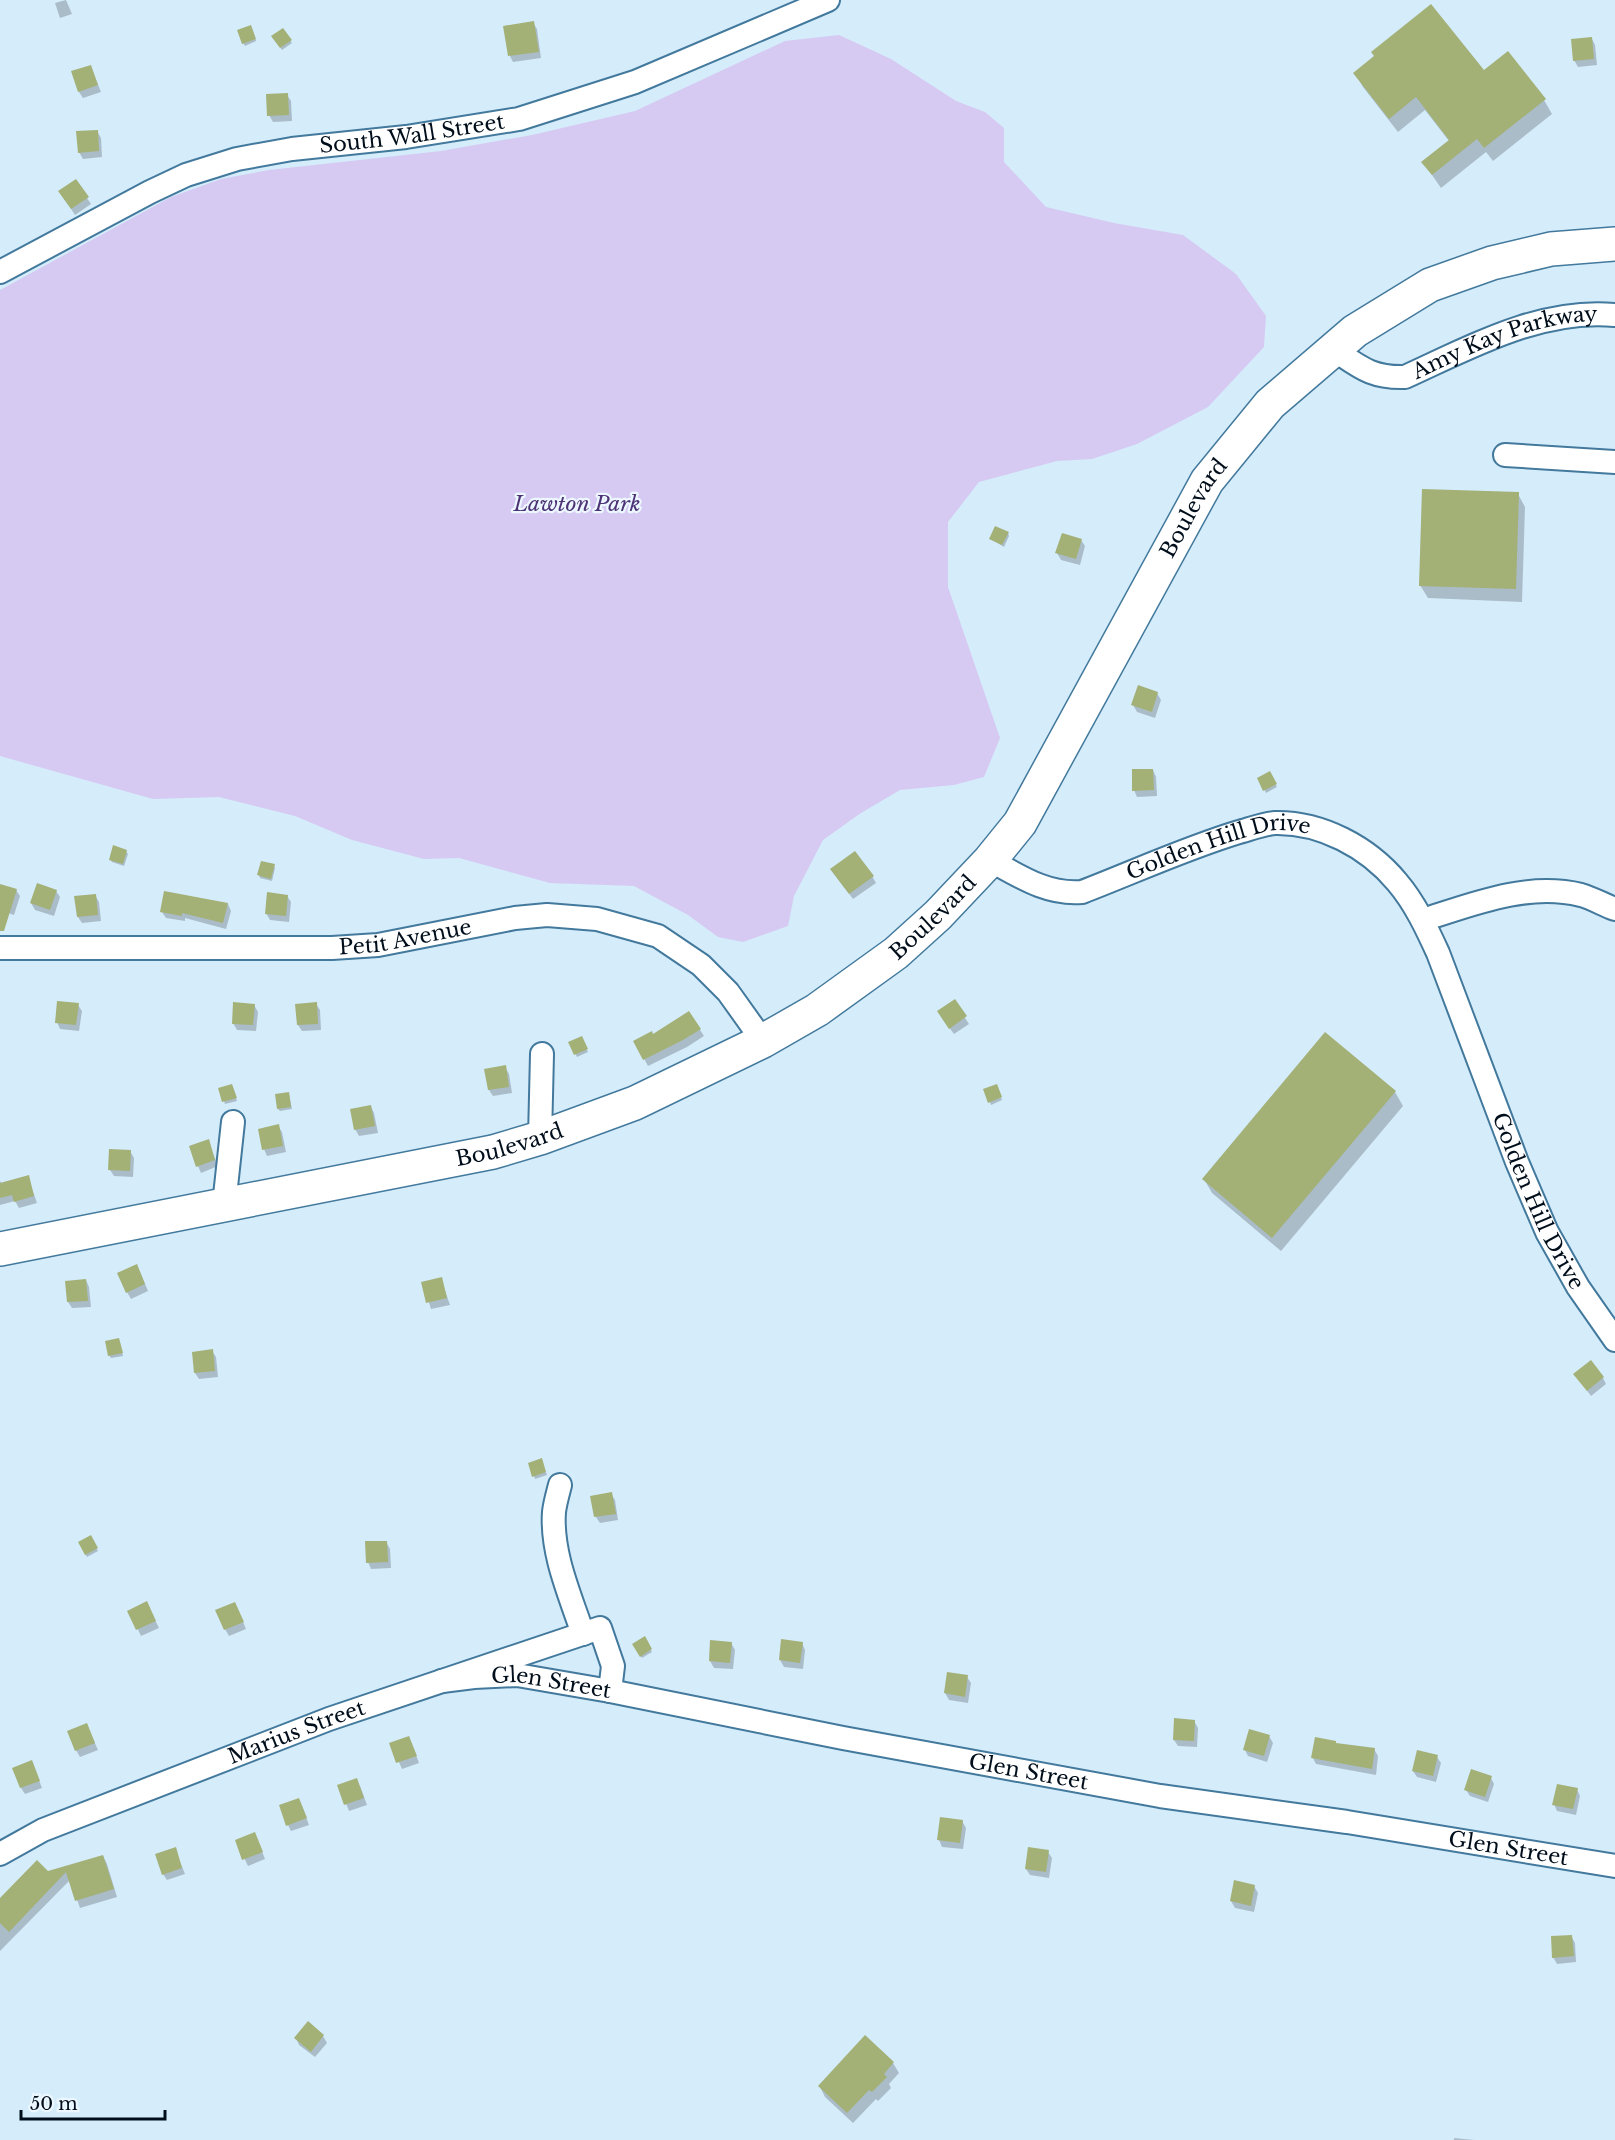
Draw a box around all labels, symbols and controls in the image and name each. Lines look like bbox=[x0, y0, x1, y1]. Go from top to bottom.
street label: South Wall Street bbox=[318, 109, 506, 159]
street label: Amy Kay Parkway bbox=[1407, 301, 1598, 385]
street label: Boulevard bbox=[1154, 453, 1233, 562]
park label: Lawton Park bbox=[512, 491, 641, 517]
street label: Golden Hill Drive bbox=[1122, 810, 1313, 886]
street label: Boulevard bbox=[884, 870, 982, 965]
street label: Petit Avenue bbox=[338, 914, 474, 961]
street label: Golden Hill Drive bbox=[1487, 1109, 1590, 1294]
street label: Boulevard bbox=[453, 1118, 567, 1172]
street label: Glen Street bbox=[491, 1662, 613, 1704]
street label: Marius Street bbox=[224, 1695, 369, 1770]
street label: Glen Street bbox=[967, 1748, 1090, 1796]
street label: Glen Street bbox=[1447, 1826, 1570, 1871]
scale bar bbox=[21, 2083, 165, 2121]
text: 50 m bbox=[30, 2093, 78, 2115]

